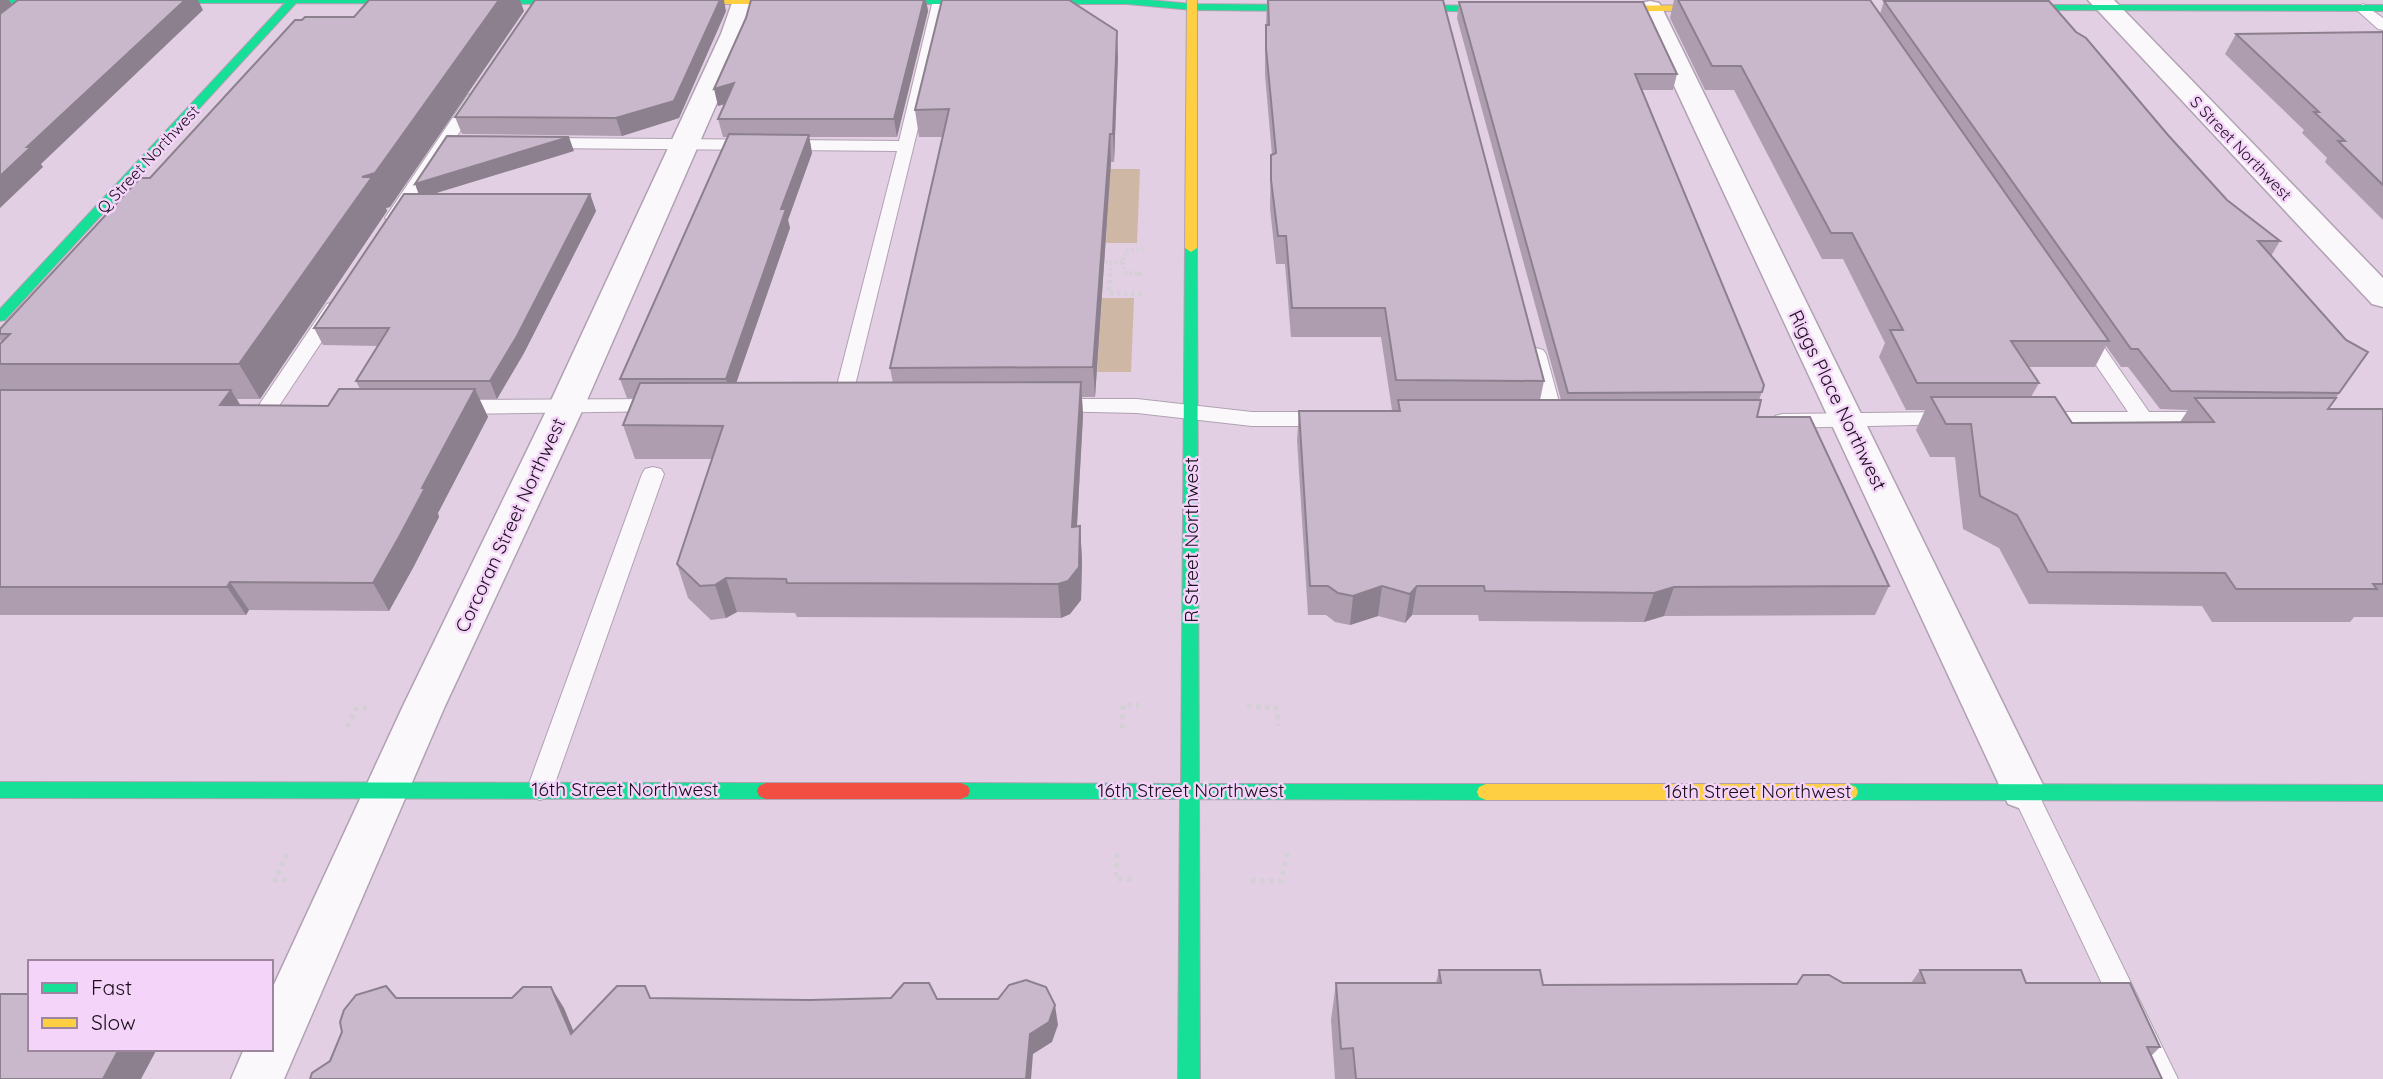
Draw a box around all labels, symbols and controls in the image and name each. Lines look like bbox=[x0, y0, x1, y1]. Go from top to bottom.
street label: S Street Northwest bbox=[2186, 92, 2296, 204]
street label: Q Street Northwest bbox=[93, 101, 203, 217]
street label: Riggs Place Northwest bbox=[1784, 306, 1892, 494]
street label: Corcoran Street Northwest bbox=[450, 414, 570, 636]
street label: R Street Northwest bbox=[1179, 457, 1203, 623]
street label: 16th Street Northwest bbox=[531, 777, 719, 801]
street label: 16th Street Northwest bbox=[1097, 778, 1285, 802]
street label: 16th Street Northwest bbox=[1664, 779, 1852, 803]
legend bbox=[28, 960, 273, 1051]
text: Fast bbox=[91, 974, 132, 1000]
text: Slow bbox=[91, 1009, 136, 1035]

